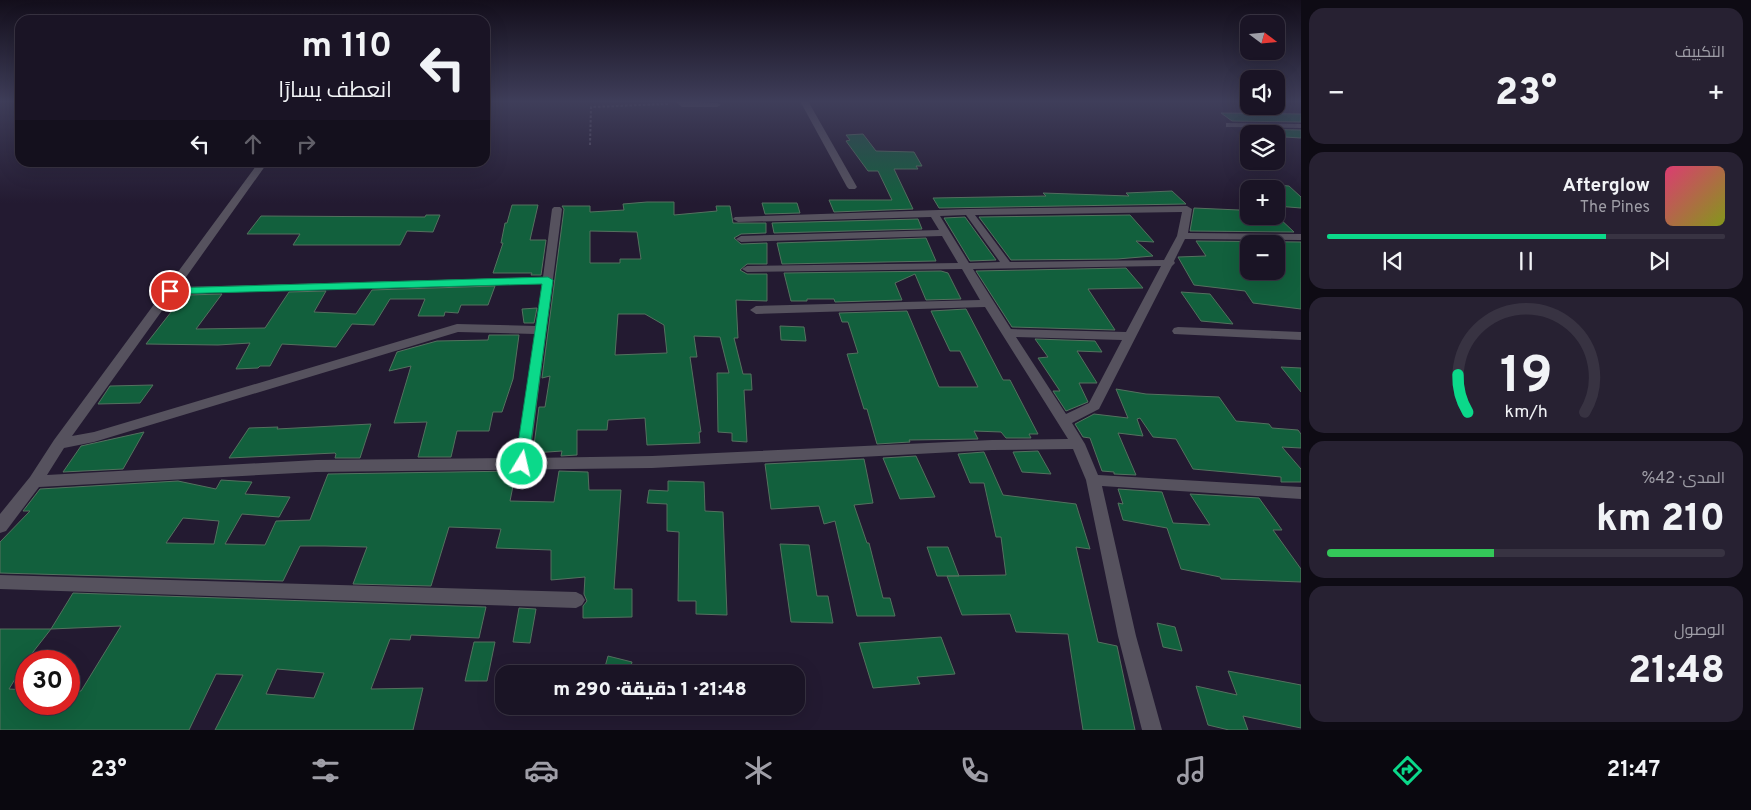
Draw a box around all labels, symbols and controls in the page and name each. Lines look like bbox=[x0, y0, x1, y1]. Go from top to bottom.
north arrow bbox=[1240, 15, 1285, 60]
map controls bbox=[1240, 15, 1285, 280]
text: 110 m bbox=[302, 25, 392, 69]
icon: left bbox=[410, 35, 475, 100]
text: التكييف bbox=[1675, 43, 1725, 63]
button: sound bbox=[1240, 70, 1285, 115]
text: 23° bbox=[1495, 70, 1557, 119]
text: − bbox=[1327, 77, 1345, 113]
text: + bbox=[1707, 77, 1725, 113]
text: انعطف يسارًا bbox=[278, 78, 392, 105]
button: layers bbox=[1240, 125, 1285, 170]
icon: left bbox=[186, 130, 214, 158]
icon: ahead bbox=[239, 130, 267, 158]
icon: right bbox=[292, 130, 320, 158]
text: Afterglow bbox=[1563, 174, 1650, 198]
button: + bbox=[1240, 180, 1285, 225]
text: The Pines bbox=[1580, 198, 1650, 218]
button: − bbox=[1240, 235, 1285, 280]
icon: previous bbox=[1379, 247, 1407, 275]
icon: pause bbox=[1512, 247, 1540, 275]
icon: next bbox=[1645, 247, 1673, 275]
pin bbox=[149, 270, 191, 312]
icon: arrive bbox=[156, 277, 184, 305]
text: 19 bbox=[1500, 345, 1552, 411]
text: km/h bbox=[1504, 401, 1548, 424]
position arrow bbox=[495, 437, 547, 489]
text: المدى · 42% bbox=[1641, 469, 1725, 489]
text: 210 km bbox=[1596, 496, 1725, 545]
text: الوصول bbox=[1674, 621, 1725, 641]
text: 21:48 bbox=[1628, 648, 1725, 697]
speed limit sign: 30 bbox=[15, 650, 80, 715]
text: 21:48 · 1 دقيقة · 290 m bbox=[553, 678, 747, 702]
icon: filters bbox=[308, 753, 343, 788]
icon: car bbox=[524, 753, 559, 788]
icon: climate bbox=[741, 753, 776, 788]
icon: phone bbox=[957, 753, 992, 788]
icon: music bbox=[1174, 753, 1209, 788]
icon: directions bbox=[1390, 753, 1425, 788]
text: 23° bbox=[91, 757, 127, 784]
text: 21:47 bbox=[1607, 757, 1660, 784]

